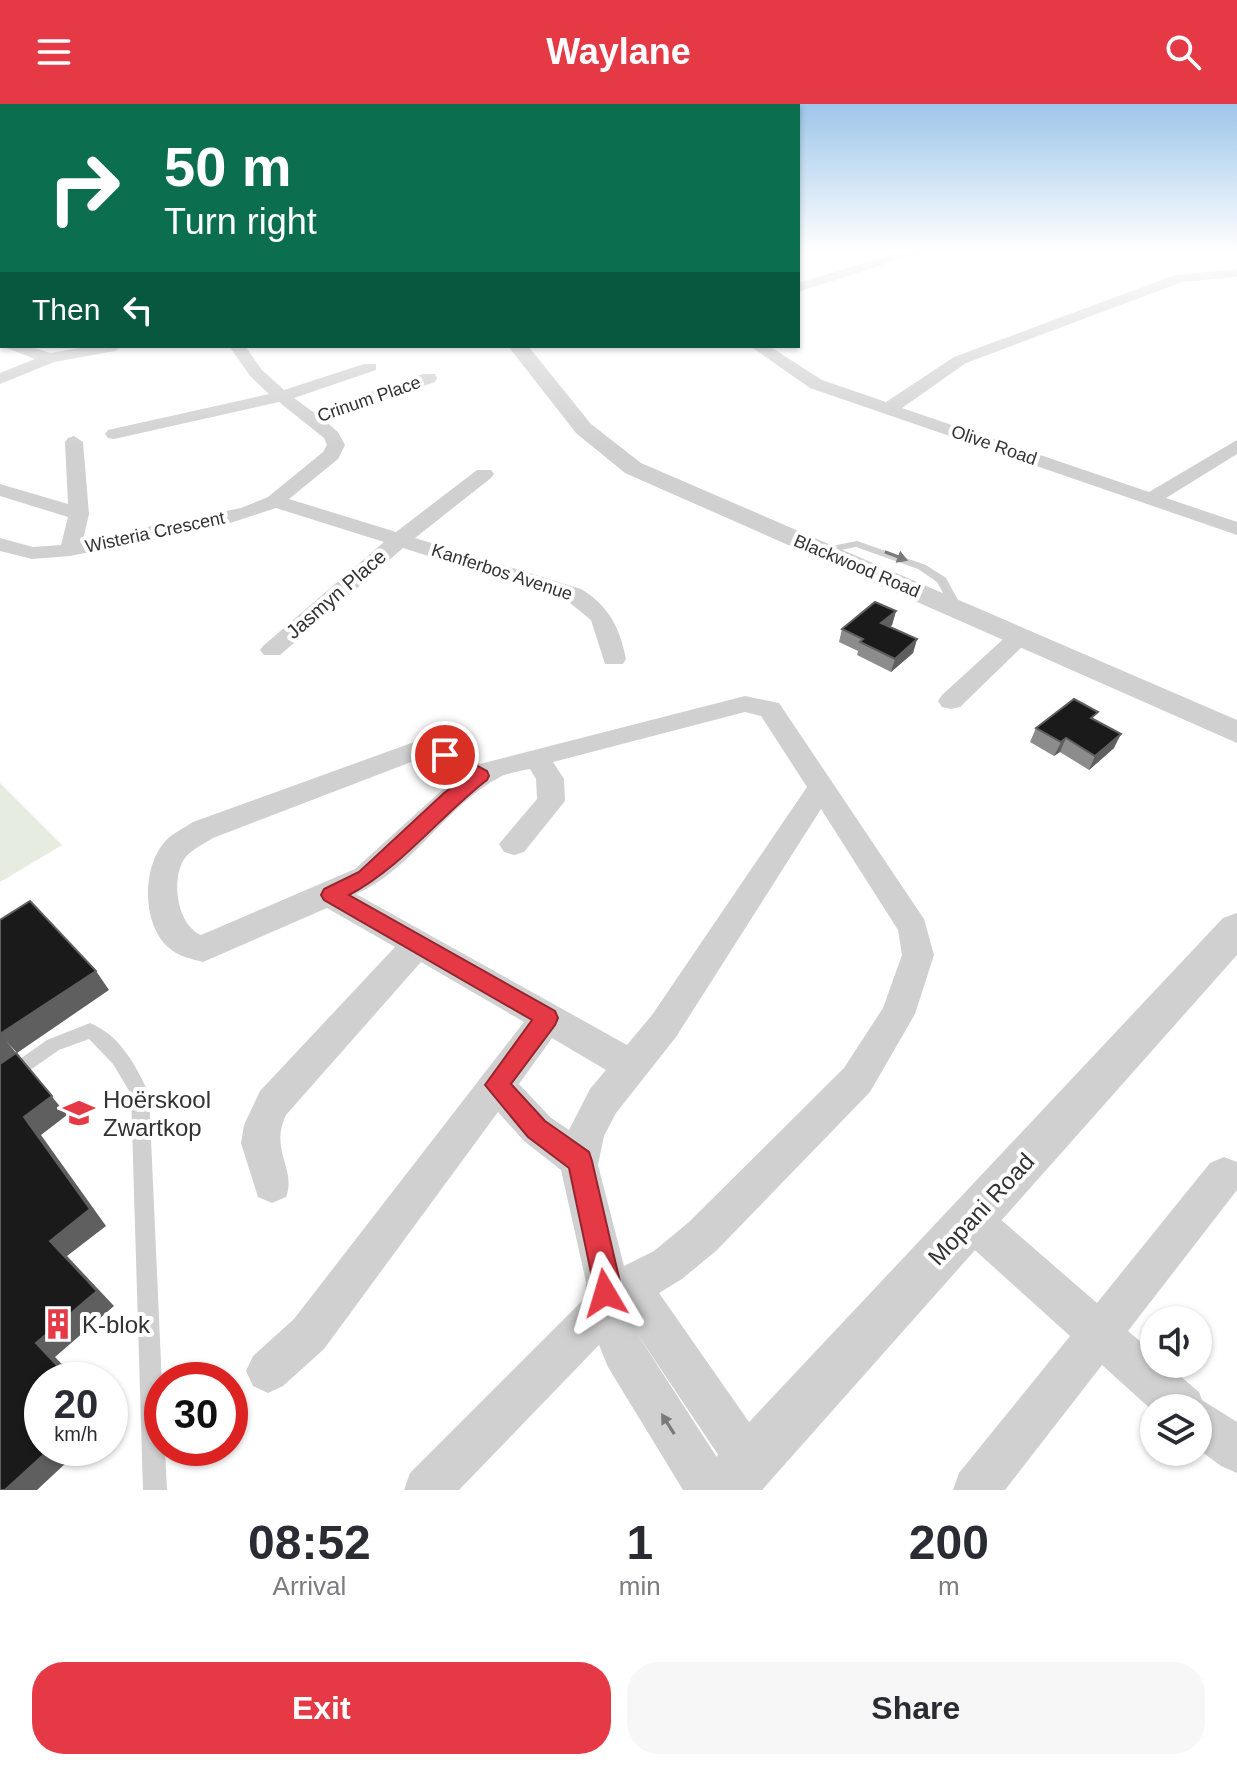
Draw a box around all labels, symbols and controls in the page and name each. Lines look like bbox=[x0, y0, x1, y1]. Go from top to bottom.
icon: menu bbox=[32, 30, 76, 74]
icon: search bbox=[1161, 30, 1205, 74]
text: Waylane bbox=[546, 31, 691, 72]
text: 50 m bbox=[164, 135, 292, 198]
icon: right bbox=[32, 136, 136, 240]
text: Turn right bbox=[164, 201, 317, 242]
icon: left bbox=[116, 288, 160, 332]
text: Then bbox=[32, 293, 100, 326]
street label: Crinum Place bbox=[315, 372, 423, 426]
street label: Olive Road bbox=[949, 421, 1039, 469]
street label: Wisteria Crescent bbox=[83, 507, 227, 557]
street label: Blackwood Road bbox=[791, 530, 923, 602]
street label: Kanferbos Avenue bbox=[429, 540, 575, 604]
street label: Jasmyn Place bbox=[282, 545, 390, 643]
one-way arrow bbox=[884, 550, 908, 563]
pin bbox=[411, 721, 479, 789]
icon: arrive bbox=[423, 733, 467, 777]
place label: Hoërskool Zwartkop bbox=[103, 1086, 211, 1141]
school or university icon: Hoërskool Zwartkop bbox=[62, 1096, 96, 1130]
street label: Mopani Road bbox=[922, 1148, 1040, 1270]
position arrow bbox=[563, 1251, 647, 1335]
map controls bbox=[1140, 1306, 1212, 1466]
button: sound bbox=[1140, 1306, 1212, 1378]
building icon: K-blok bbox=[41, 1307, 75, 1341]
place label: K-blok bbox=[82, 1311, 151, 1338]
speed limit sign: 30 bbox=[144, 1362, 248, 1466]
text: 20 bbox=[54, 1382, 98, 1426]
button: layers bbox=[1140, 1394, 1212, 1466]
one-way arrow bbox=[662, 1413, 676, 1435]
text: km/h bbox=[54, 1423, 98, 1445]
text: 08:52 bbox=[248, 1516, 371, 1569]
text: 1 bbox=[626, 1516, 653, 1569]
text: 200 bbox=[909, 1516, 989, 1569]
text: Arrival bbox=[273, 1571, 346, 1601]
text: min bbox=[619, 1571, 661, 1601]
text: m bbox=[938, 1571, 960, 1601]
button: Exit bbox=[32, 1662, 611, 1754]
button: Share bbox=[627, 1662, 1205, 1754]

